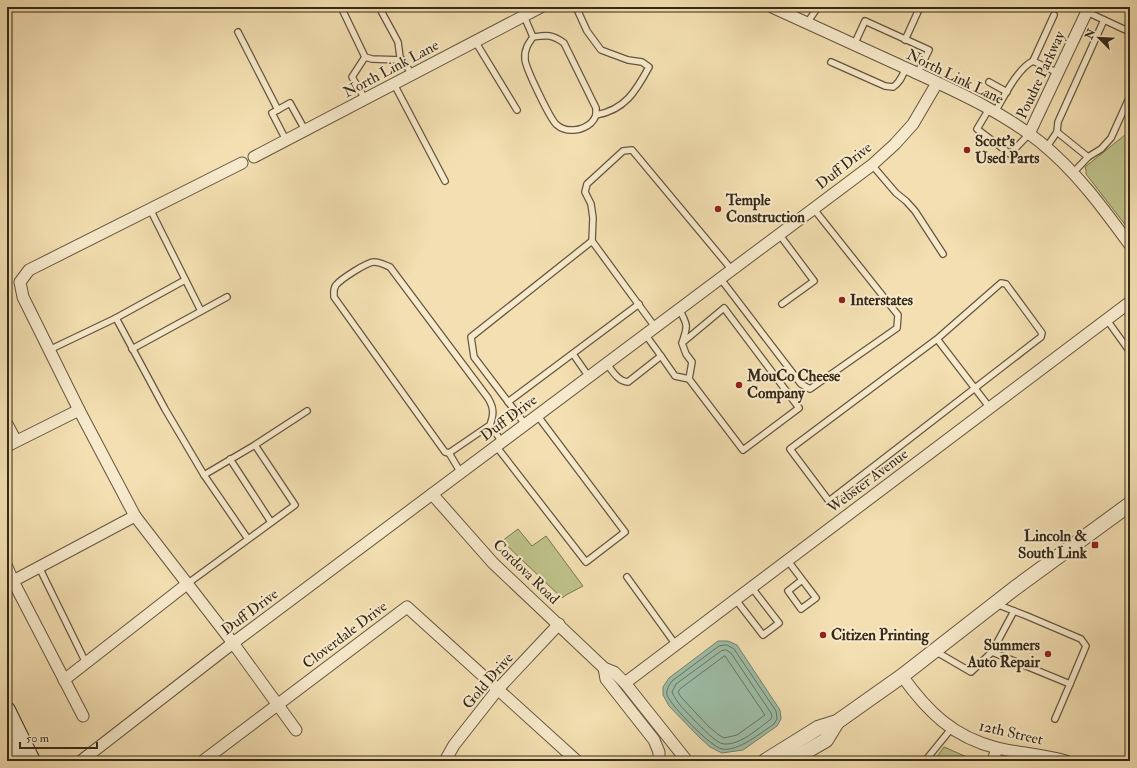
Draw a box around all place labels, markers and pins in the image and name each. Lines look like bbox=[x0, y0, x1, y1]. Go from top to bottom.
place label: Scott's Used Parts bbox=[975, 132, 1039, 168]
marker: Scott's Used Parts bbox=[962, 145, 972, 155]
place label: Temple Construction bbox=[725, 191, 805, 227]
marker: Temple Construction bbox=[713, 204, 723, 214]
place label: Interstates bbox=[850, 291, 913, 310]
marker: Interstates bbox=[837, 295, 847, 305]
place label: MouCo Cheese Company bbox=[746, 367, 841, 404]
marker: MouCo Cheese Company bbox=[734, 380, 744, 390]
place label: Lincoln & South Link bbox=[1018, 527, 1088, 563]
marker: Lincoln & South Link bbox=[1090, 540, 1100, 550]
place label: Citizen Printing bbox=[831, 626, 929, 646]
marker: Citizen Printing bbox=[818, 630, 828, 640]
place label: Summers Auto Repair bbox=[966, 636, 1040, 673]
marker: Summers Auto Repair bbox=[1043, 649, 1053, 659]

